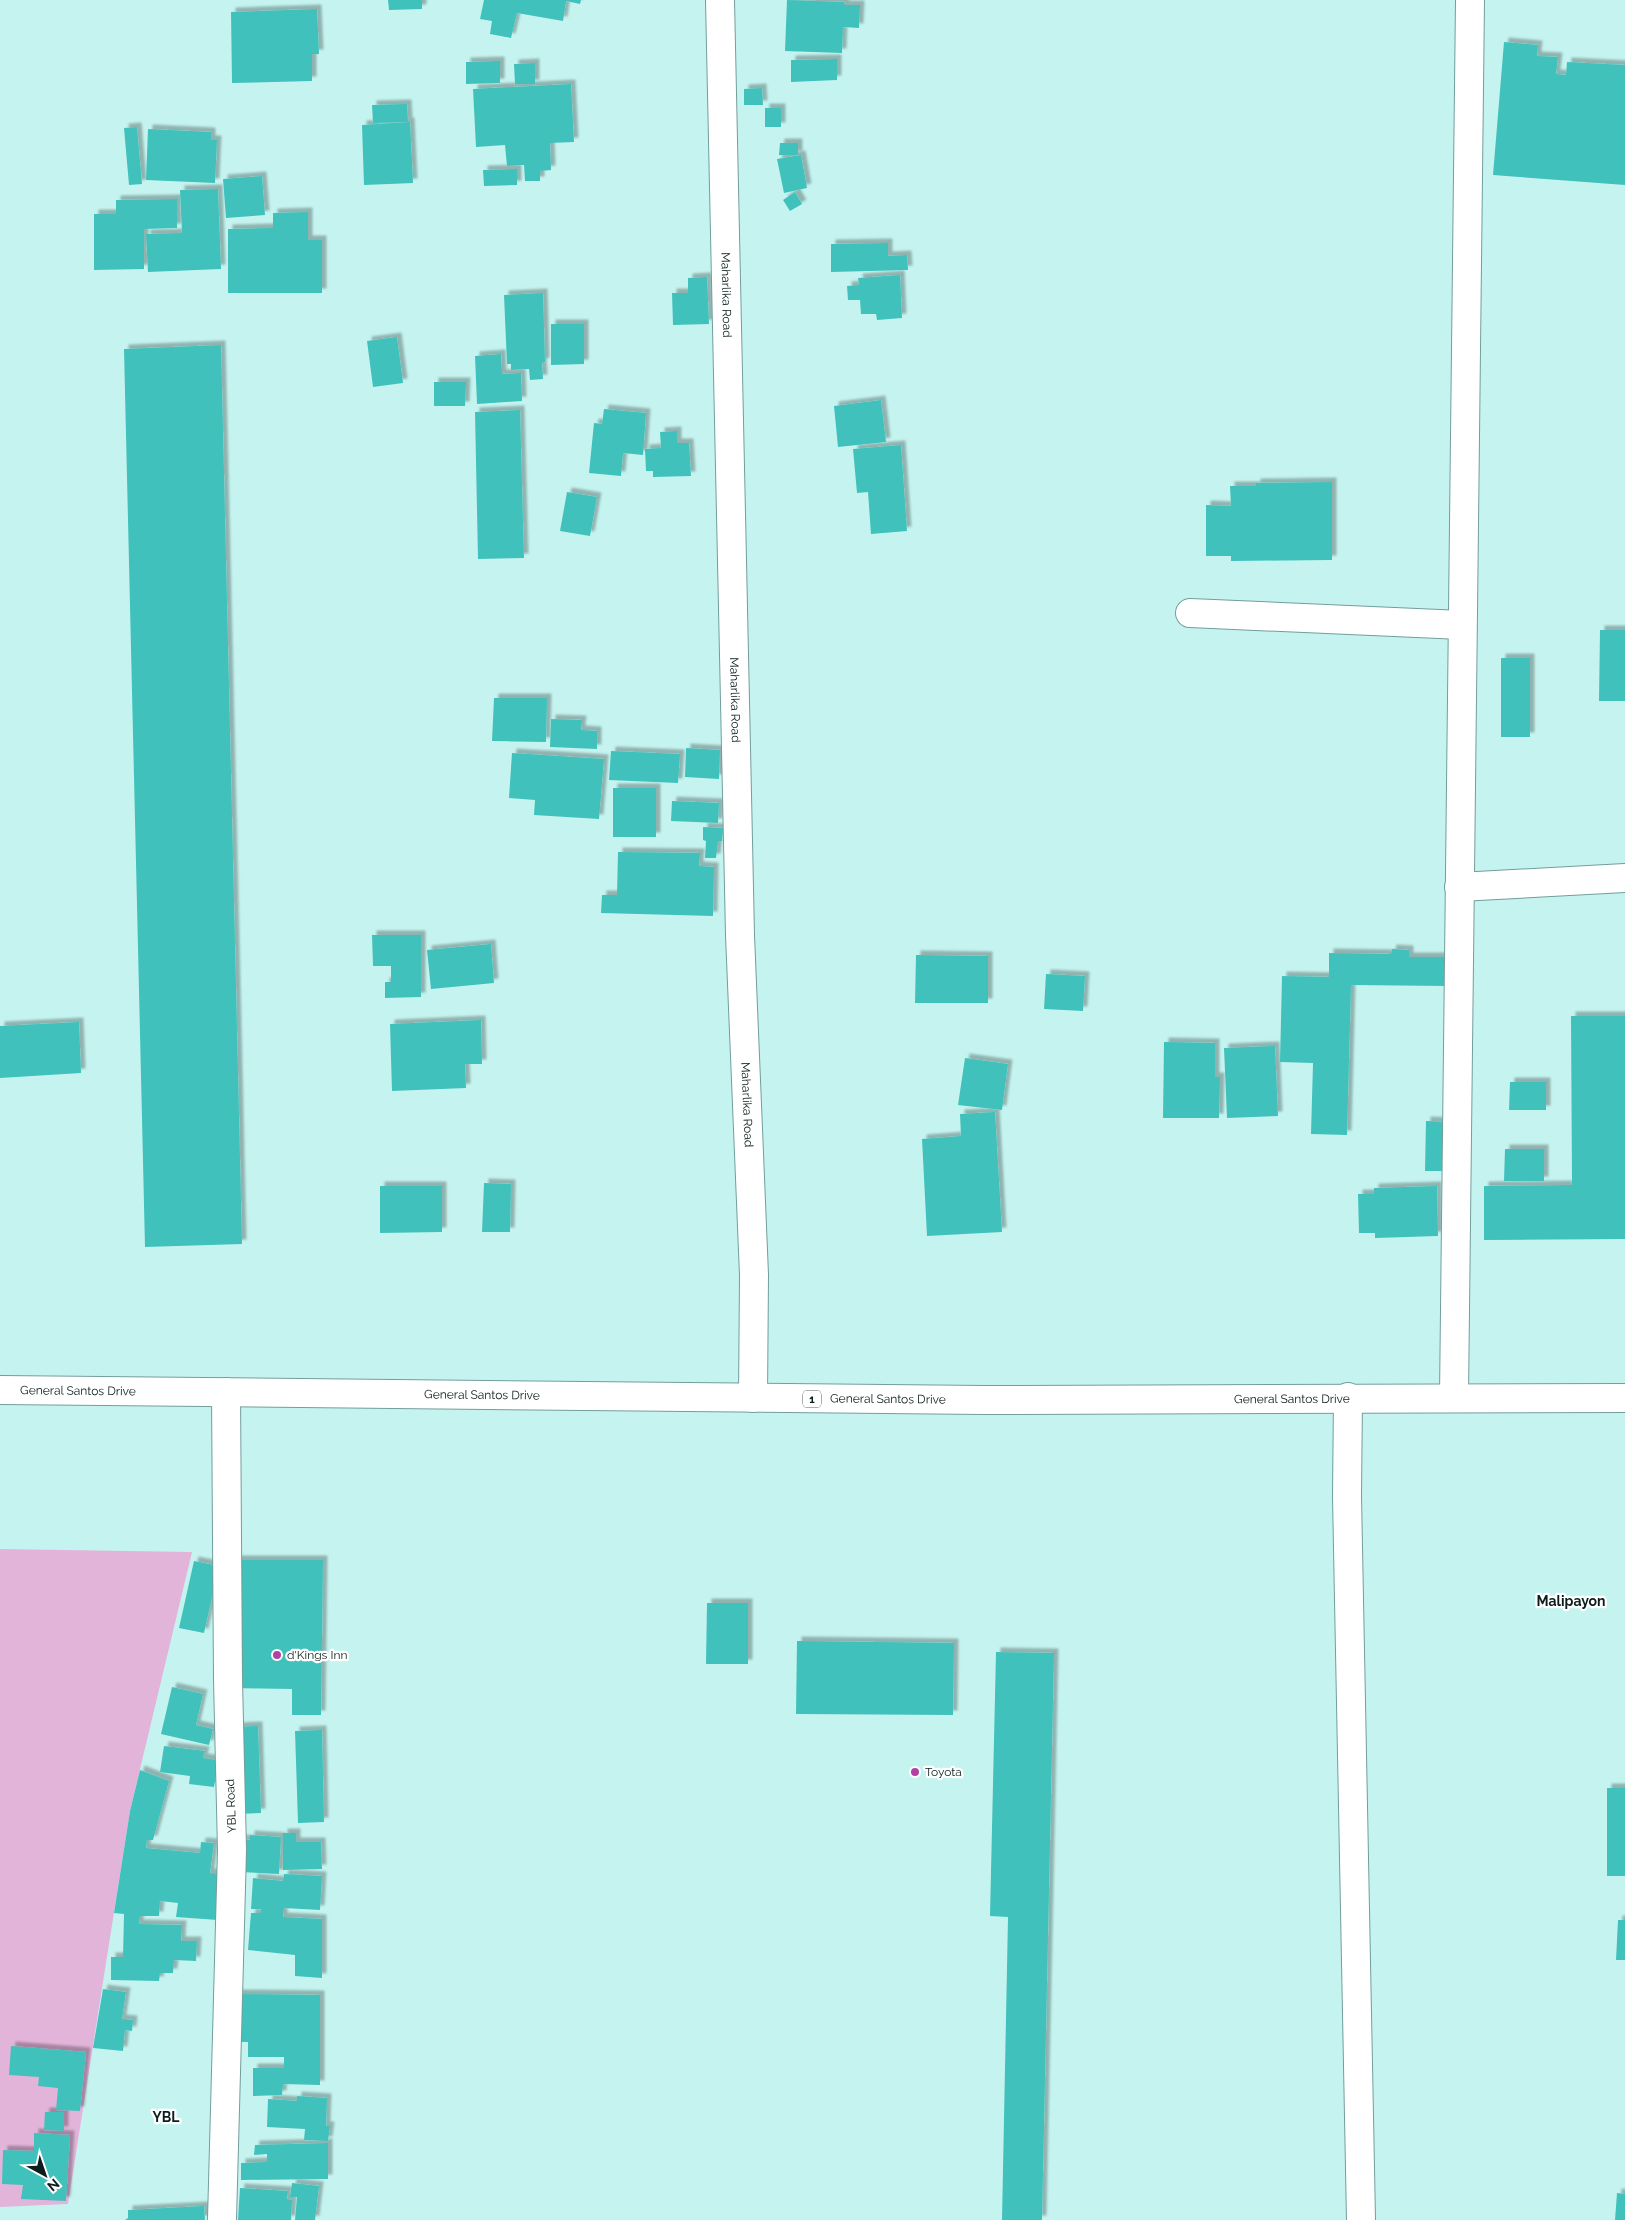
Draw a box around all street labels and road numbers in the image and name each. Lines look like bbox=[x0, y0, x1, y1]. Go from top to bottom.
street label: Maharlika Road bbox=[718, 252, 734, 338]
street label: Maharlika Road bbox=[727, 657, 743, 743]
street label: Maharlika Road bbox=[738, 1062, 756, 1148]
street label: General Santos Drive bbox=[20, 1383, 136, 1398]
street label: General Santos Drive bbox=[424, 1387, 540, 1402]
road number: 1 bbox=[803, 1390, 821, 1408]
street label: General Santos Drive bbox=[830, 1391, 946, 1407]
street label: General Santos Drive bbox=[1234, 1392, 1350, 1406]
street label: YBL Road bbox=[223, 1779, 239, 1833]

